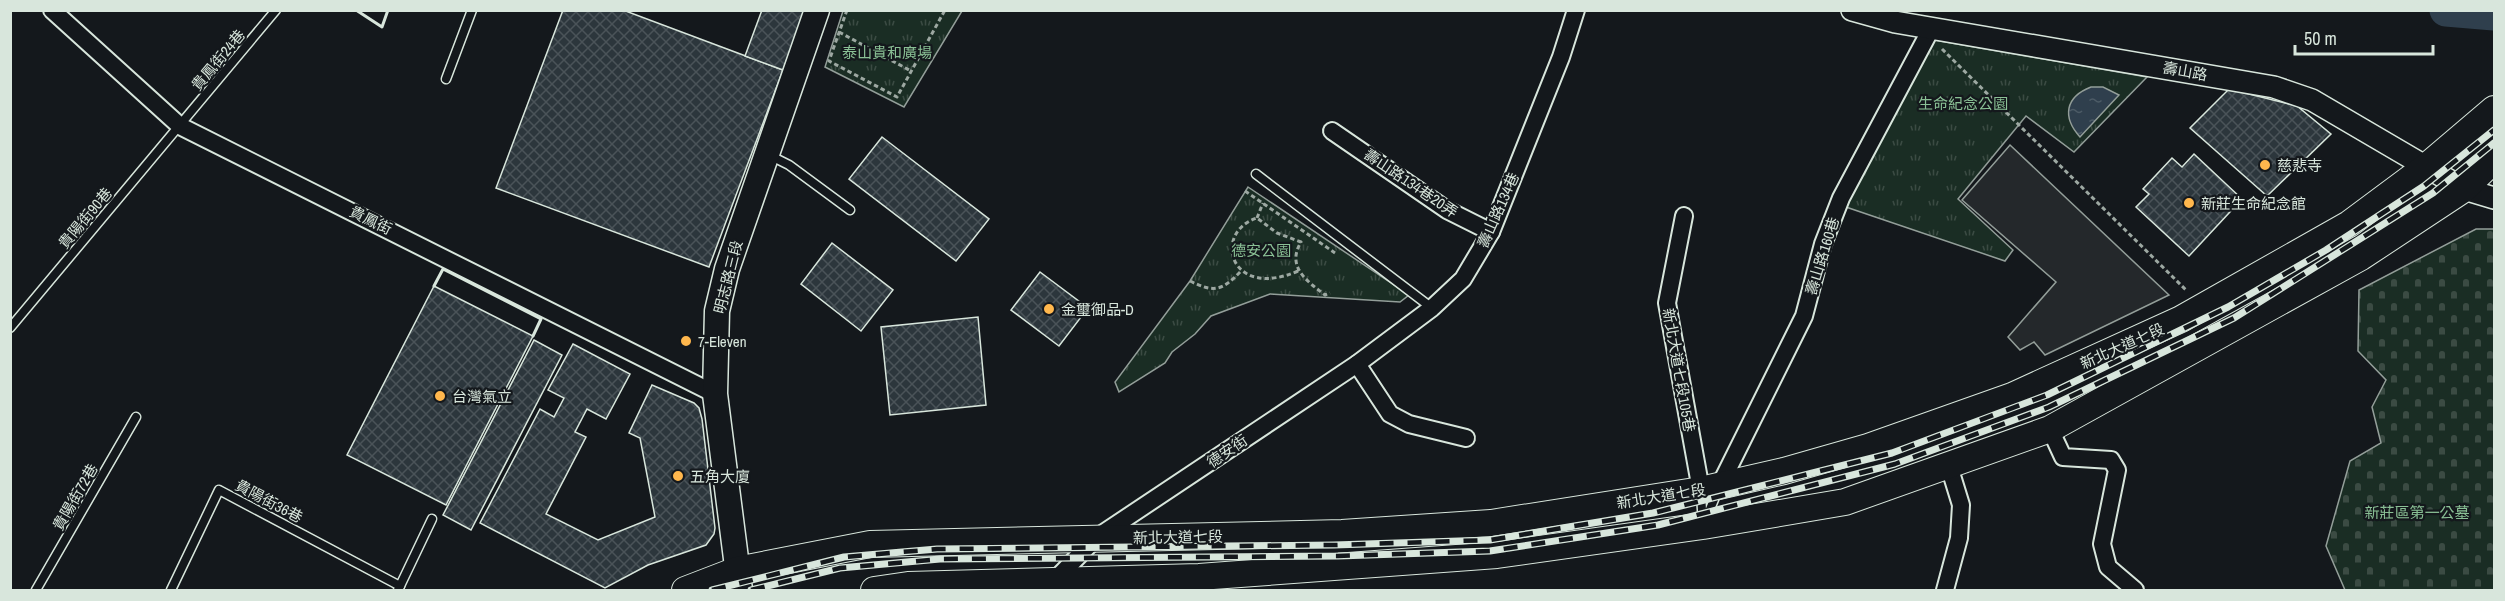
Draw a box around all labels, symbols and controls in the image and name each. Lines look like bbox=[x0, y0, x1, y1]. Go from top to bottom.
scale bar bbox=[2295, 18, 2433, 56]
street label: 貴鳳街24巷 bbox=[186, 25, 250, 95]
text: 50 m bbox=[2304, 26, 2337, 51]
park label: 泰山貴和廣場 bbox=[842, 42, 932, 63]
street label: 壽山路 bbox=[2161, 57, 2209, 85]
park label: 生命紀念公園 bbox=[1918, 93, 2008, 114]
street label: 壽山路134巷20弄 bbox=[1360, 144, 1462, 222]
place label: 慈悲寺 bbox=[2277, 155, 2322, 176]
marker: 慈悲寺 bbox=[2258, 158, 2272, 172]
street label: 壽山路134巷 bbox=[1472, 169, 1524, 251]
street label: 貴陽街90巷 bbox=[53, 183, 117, 253]
place label: 新莊生命紀念館 bbox=[2201, 193, 2306, 214]
marker: 新莊生命紀念館 bbox=[2182, 196, 2196, 210]
street label: 貴鳳街 bbox=[346, 201, 396, 239]
street label: 壽山路160巷 bbox=[1800, 214, 1844, 298]
street label: 明志路三段 bbox=[709, 238, 747, 316]
park label: 德安公園 bbox=[1231, 240, 1291, 261]
place label: 金璽御品-D bbox=[1061, 299, 1134, 320]
marker: 金璽御品-D bbox=[1042, 302, 1056, 316]
street label: 新北大道七段105巷 bbox=[1658, 306, 1700, 434]
street label: 新北大道七段 bbox=[2077, 318, 2167, 374]
place label: 7-Eleven bbox=[698, 331, 747, 352]
marker: 7-Eleven bbox=[679, 334, 693, 348]
place label: 台灣氣立 bbox=[452, 386, 512, 407]
marker: 台灣氣立 bbox=[433, 389, 447, 403]
street label: 德安街 bbox=[1202, 430, 1252, 472]
street label: 貴陽街72巷 bbox=[47, 460, 103, 534]
place label: 五角大廈 bbox=[690, 466, 750, 487]
marker: 五角大廈 bbox=[671, 469, 685, 483]
street label: 貴陽街36巷 bbox=[232, 474, 306, 528]
street label: 新北大道七段 bbox=[1615, 479, 1707, 513]
park label: 新莊區第一公墓 bbox=[2364, 502, 2470, 523]
street label: 新北大道七段 bbox=[1133, 526, 1223, 548]

